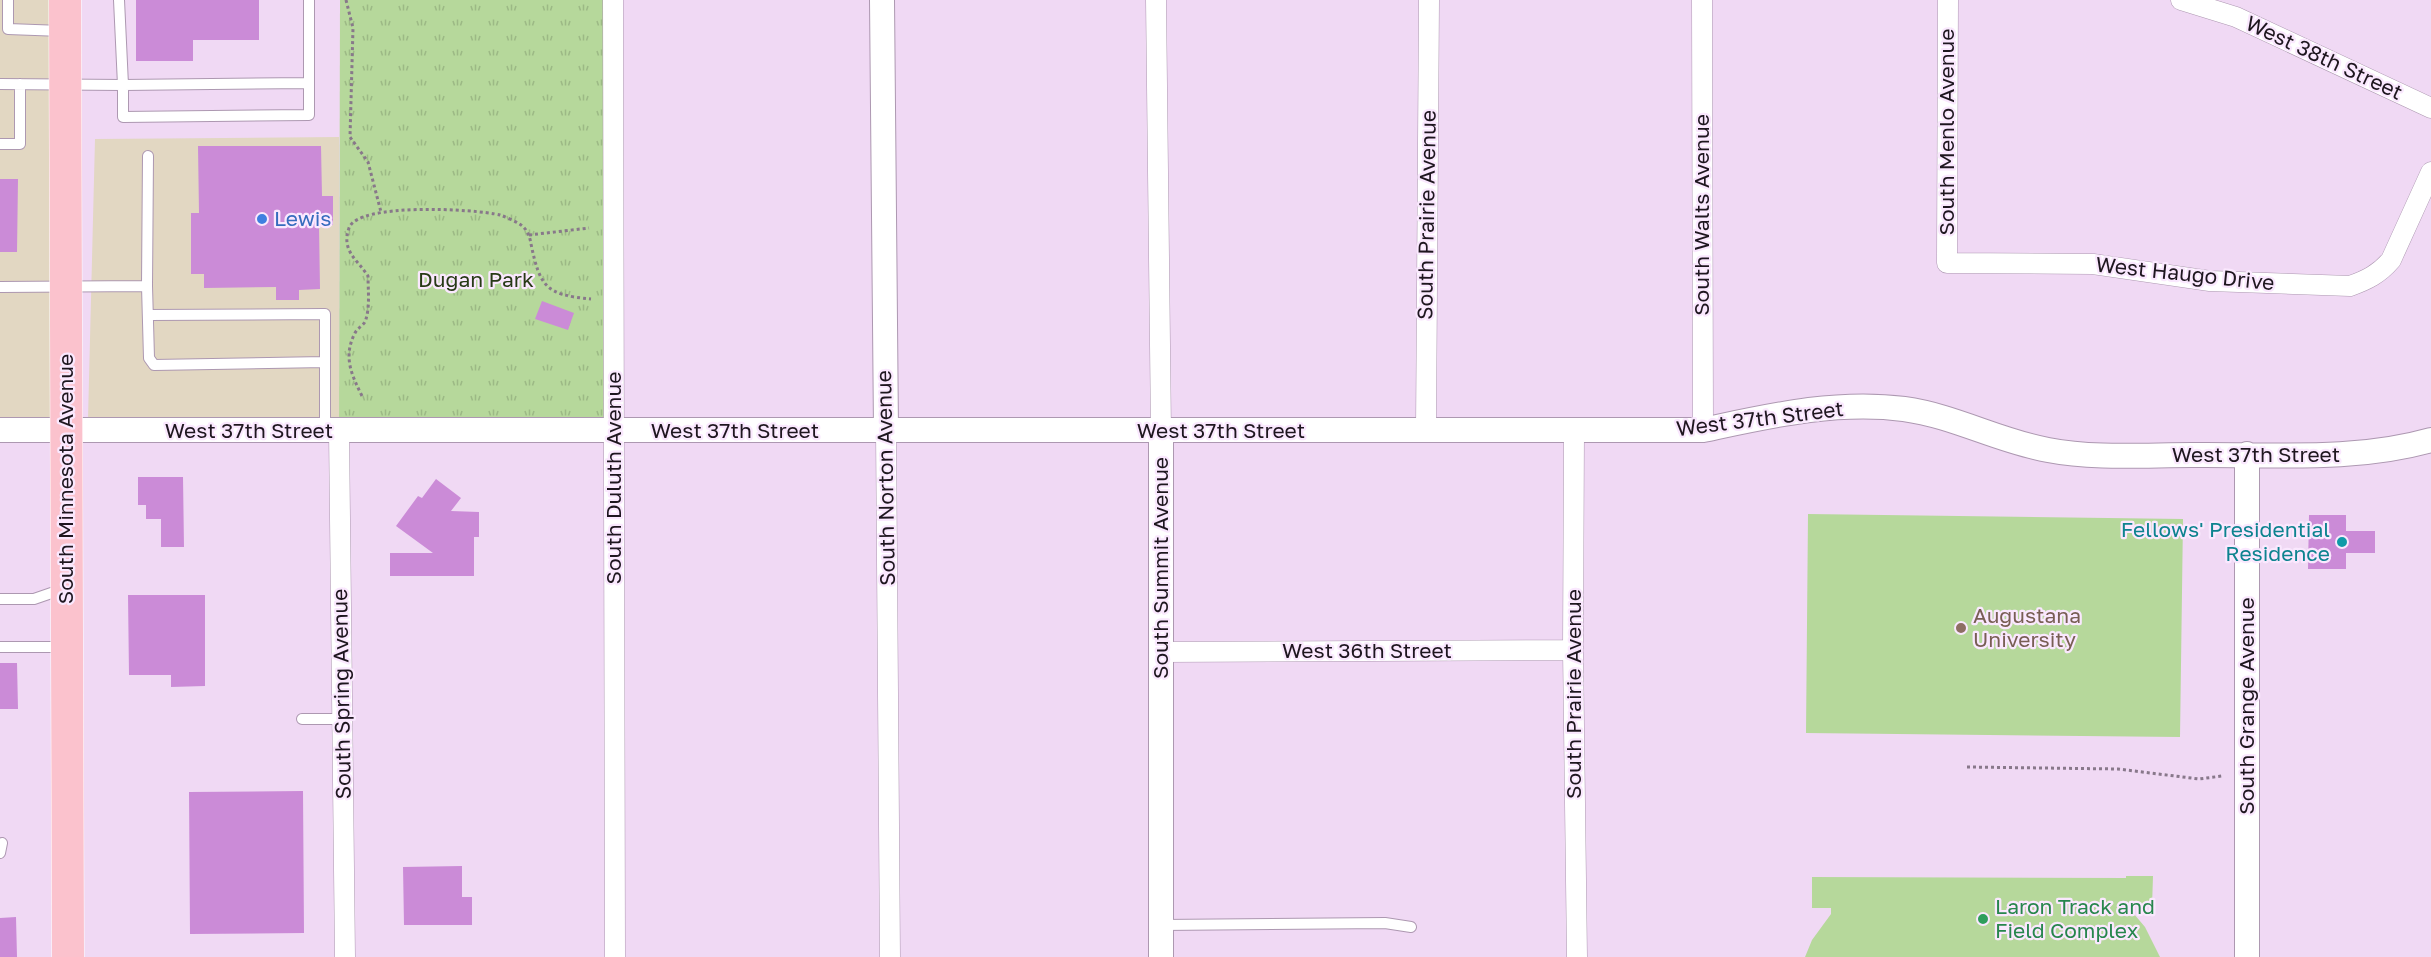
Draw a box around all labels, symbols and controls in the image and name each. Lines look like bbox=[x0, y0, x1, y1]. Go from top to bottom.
street label: West 38th Street bbox=[2242, 9, 2407, 105]
street label: South Menlo Avenue bbox=[1933, 29, 1959, 235]
street label: South Prairie Avenue bbox=[1411, 110, 1441, 320]
street label: South Walts Avenue bbox=[1688, 114, 1714, 316]
place label: Lewis bbox=[274, 205, 332, 231]
marker: Lewis bbox=[255, 212, 269, 226]
street label: West Haugo Drive bbox=[2094, 251, 2276, 295]
park label: Dugan Park bbox=[418, 266, 534, 292]
street label: South Minnesota Avenue bbox=[52, 354, 78, 604]
street label: South Norton Avenue bbox=[870, 370, 900, 586]
street label: South Duluth Avenue bbox=[600, 372, 626, 584]
street label: West 37th Street bbox=[1675, 395, 1845, 441]
street label: West 37th Street bbox=[165, 417, 333, 443]
street label: West 37th Street bbox=[651, 417, 819, 443]
street label: West 37th Street bbox=[1137, 417, 1305, 443]
street label: West 37th Street bbox=[2172, 441, 2340, 467]
street label: South Summit Avenue bbox=[1147, 457, 1173, 679]
place label: Fellows' Presidential Residence bbox=[2121, 516, 2330, 566]
marker: Fellows' Presidential Residence bbox=[2335, 535, 2349, 549]
street label: South Spring Avenue bbox=[326, 588, 356, 800]
street label: South Prairie Avenue bbox=[1560, 589, 1586, 799]
street label: South Grange Avenue bbox=[2233, 597, 2259, 815]
place label: Augustana University bbox=[1973, 602, 2081, 652]
marker: Augustana University bbox=[1954, 621, 1968, 635]
street label: West 36th Street bbox=[1282, 637, 1452, 663]
place label: Laron Track and Field Complex bbox=[1995, 893, 2155, 943]
marker: Laron Track and Field Complex bbox=[1976, 912, 1990, 926]

